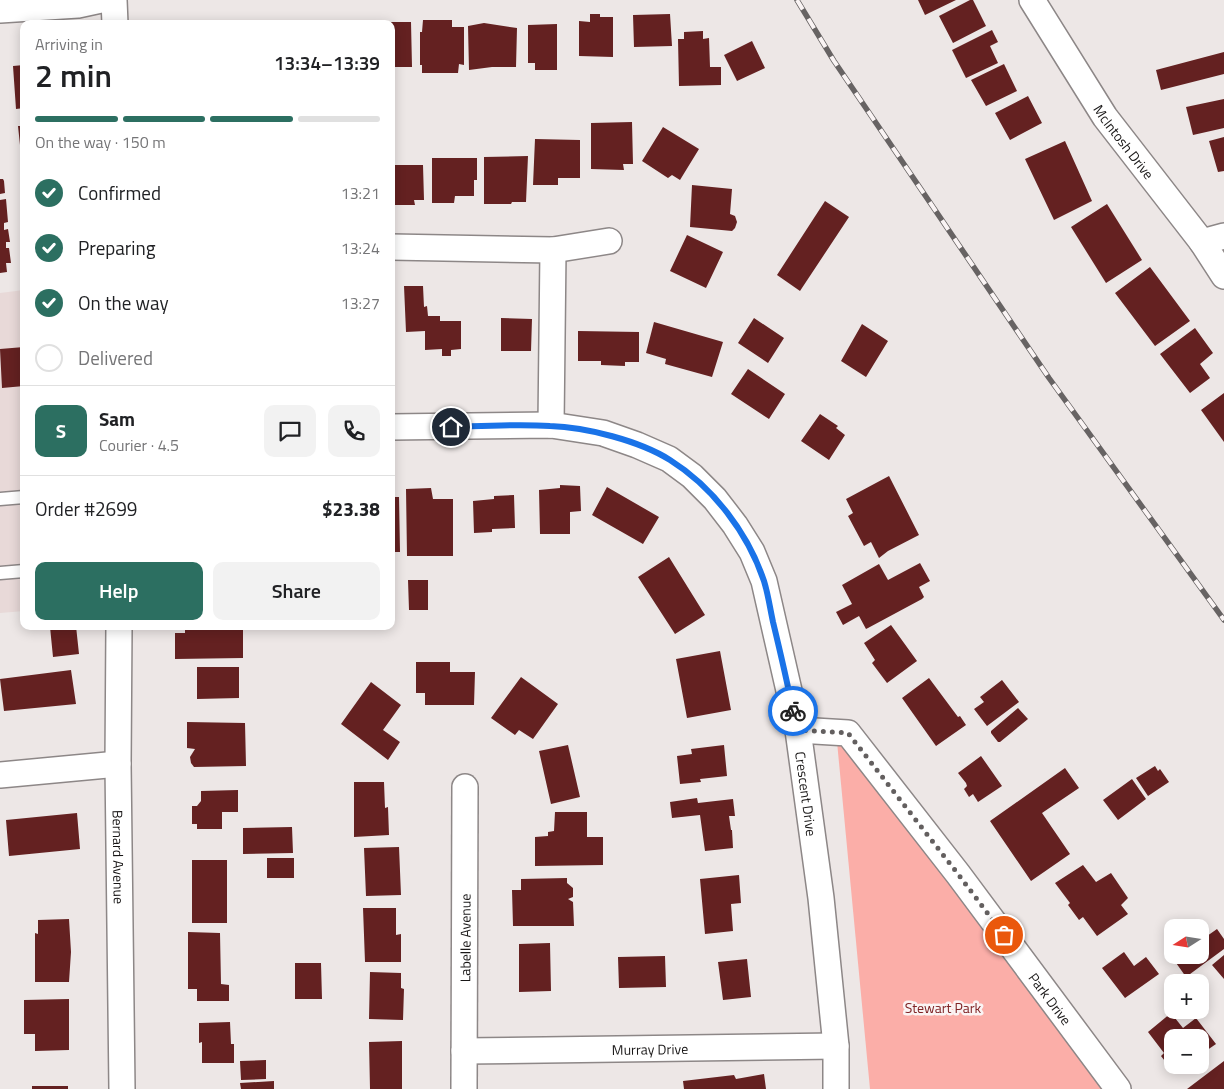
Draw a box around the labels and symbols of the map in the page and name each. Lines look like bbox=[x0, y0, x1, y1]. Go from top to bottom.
street label: McIntosh Drive bbox=[1089, 100, 1160, 183]
pin bbox=[430, 406, 472, 448]
courier bbox=[768, 686, 818, 736]
street label: Crescent Drive bbox=[791, 750, 823, 837]
street label: Bernard Avenue bbox=[108, 810, 130, 904]
street label: Labelle Avenue bbox=[454, 894, 475, 982]
pin bbox=[983, 914, 1025, 956]
north arrow bbox=[1164, 919, 1209, 964]
street label: Park Drive bbox=[1024, 968, 1077, 1029]
park label: Stewart Park bbox=[905, 997, 982, 1018]
street label: Murray Drive bbox=[612, 1037, 688, 1060]

